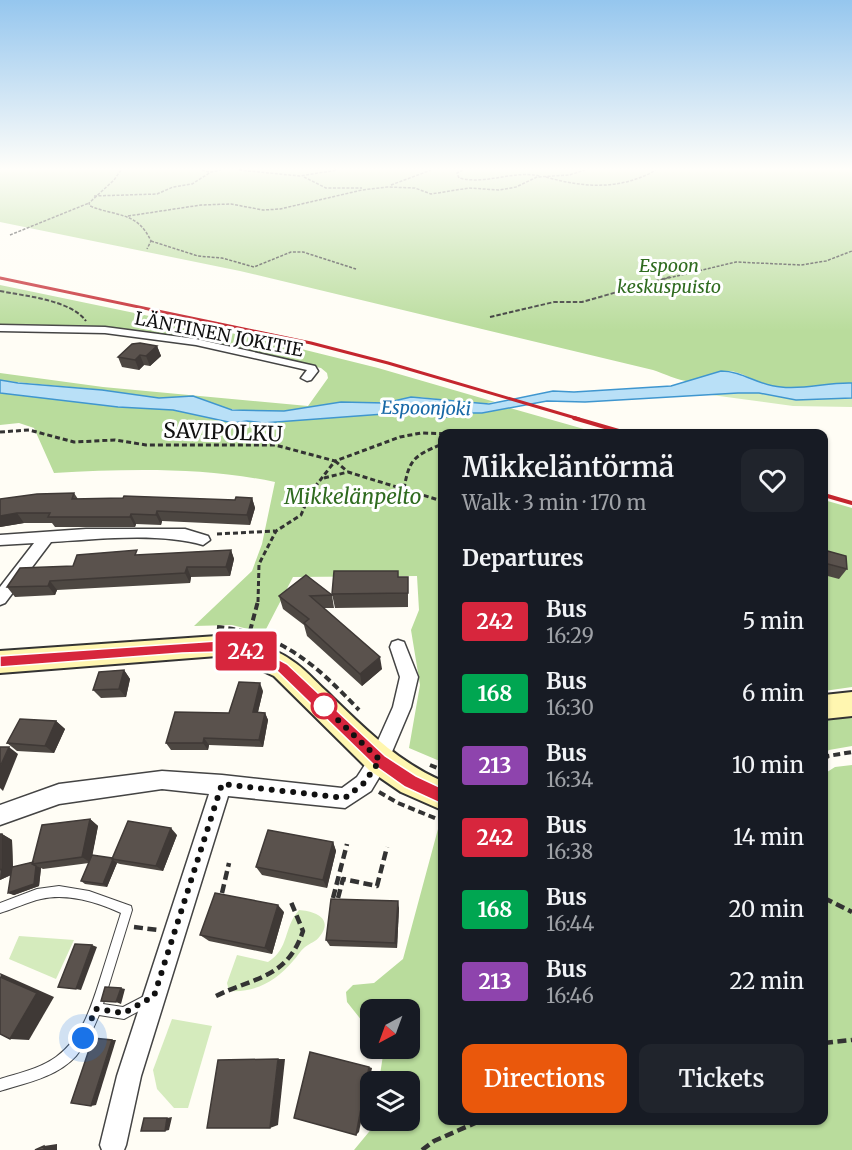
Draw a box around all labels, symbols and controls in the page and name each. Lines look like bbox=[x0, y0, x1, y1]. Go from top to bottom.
park label: Espoon keskuspuisto bbox=[617, 254, 721, 298]
street label: LÄNTINEN JOKITIE bbox=[133, 306, 306, 362]
water label: Espoonjoki bbox=[381, 396, 471, 420]
street label: SAVIPOLKU bbox=[163, 416, 284, 448]
text: Mikkeläntörmä bbox=[462, 449, 674, 485]
button: heart bbox=[741, 449, 804, 512]
park label: Mikkelänpelto bbox=[284, 483, 422, 510]
text: Walk · 3 min · 170 m bbox=[462, 490, 646, 515]
text: Departures bbox=[462, 544, 584, 572]
text: Bus bbox=[546, 595, 587, 623]
text: 5 min bbox=[742, 607, 804, 635]
text: 242 bbox=[477, 608, 513, 635]
text: 16:29 bbox=[546, 623, 594, 648]
line badge: 242 bbox=[212, 632, 280, 670]
text: 242 bbox=[228, 638, 264, 665]
text: Bus bbox=[546, 667, 587, 695]
text: 6 min bbox=[742, 679, 804, 707]
text: 168 bbox=[478, 680, 512, 707]
unlabelled marker bbox=[311, 693, 337, 719]
text: 16:30 bbox=[546, 695, 594, 720]
text: Bus bbox=[546, 739, 587, 767]
text: 10 min bbox=[732, 751, 804, 779]
text: 213 bbox=[478, 752, 512, 779]
text: 16:34 bbox=[546, 767, 593, 792]
text: Bus bbox=[546, 811, 587, 839]
text: 14 min bbox=[733, 823, 804, 851]
text: 242 bbox=[477, 824, 513, 851]
text: 16:38 bbox=[546, 839, 593, 864]
text: Bus bbox=[546, 883, 587, 911]
text: 20 min bbox=[728, 895, 804, 923]
text: 168 bbox=[478, 896, 512, 923]
text: 16:44 bbox=[546, 911, 594, 936]
text: Bus bbox=[546, 955, 587, 983]
text: 22 min bbox=[730, 967, 804, 995]
text: 213 bbox=[478, 968, 512, 995]
text: 16:46 bbox=[546, 983, 594, 1008]
north arrow bbox=[360, 999, 420, 1059]
map controls bbox=[360, 999, 420, 1131]
your location bbox=[68, 1023, 98, 1053]
button: Directions bbox=[462, 1044, 627, 1113]
button: Tickets bbox=[639, 1044, 804, 1113]
button: layers bbox=[360, 1071, 420, 1131]

